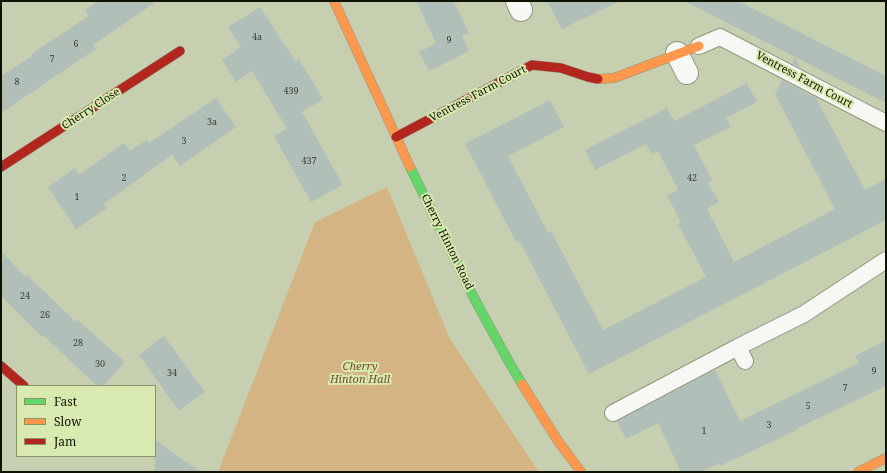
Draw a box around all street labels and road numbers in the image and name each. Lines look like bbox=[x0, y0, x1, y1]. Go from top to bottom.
street label: Ventress Farm Court bbox=[754, 49, 854, 111]
street label: Ventress Farm Court bbox=[428, 63, 528, 125]
street label: Cherry Close bbox=[60, 85, 122, 133]
street label: Cherry Hinton Road bbox=[418, 192, 476, 292]

